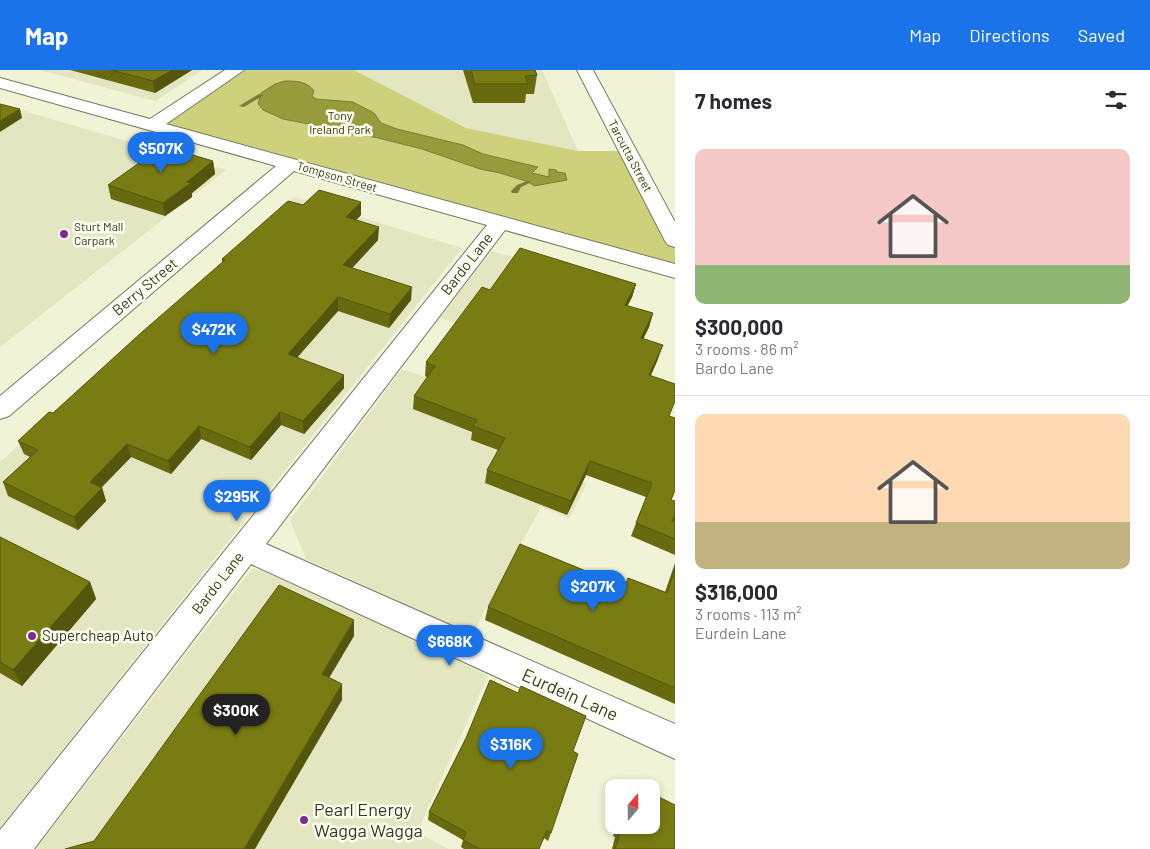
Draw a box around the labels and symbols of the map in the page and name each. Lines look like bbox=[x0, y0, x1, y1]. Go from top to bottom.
park label: Tony Ireland Park bbox=[309, 108, 371, 136]
street label: Tarcutta Street bbox=[606, 117, 656, 194]
pin: $507K bbox=[126, 132, 196, 174]
street label: Tompson Street bbox=[295, 158, 379, 194]
place label: Sturt Mall Carpark bbox=[74, 219, 123, 247]
marker: Sturt Mall Carpark bbox=[58, 228, 70, 240]
street label: Bardo Lane bbox=[436, 229, 496, 298]
street label: Berry Street bbox=[108, 254, 181, 319]
pin: $472K bbox=[179, 312, 249, 355]
pin: $295K bbox=[202, 480, 272, 522]
street label: Bardo Lane bbox=[187, 548, 247, 617]
pin: $207K bbox=[558, 570, 628, 612]
pin: $668K bbox=[415, 624, 485, 667]
place label: Supercheap Auto bbox=[42, 626, 154, 644]
marker: Supercheap Auto bbox=[26, 630, 38, 642]
street label: Eurdein Lane bbox=[519, 663, 622, 725]
pin: $300K bbox=[201, 694, 271, 736]
pin: $316K bbox=[476, 728, 546, 770]
north arrow bbox=[605, 779, 660, 834]
place label: Pearl Energy Wagga Wagga bbox=[314, 798, 423, 841]
marker: Pearl Energy Wagga Wagga bbox=[298, 814, 310, 826]

